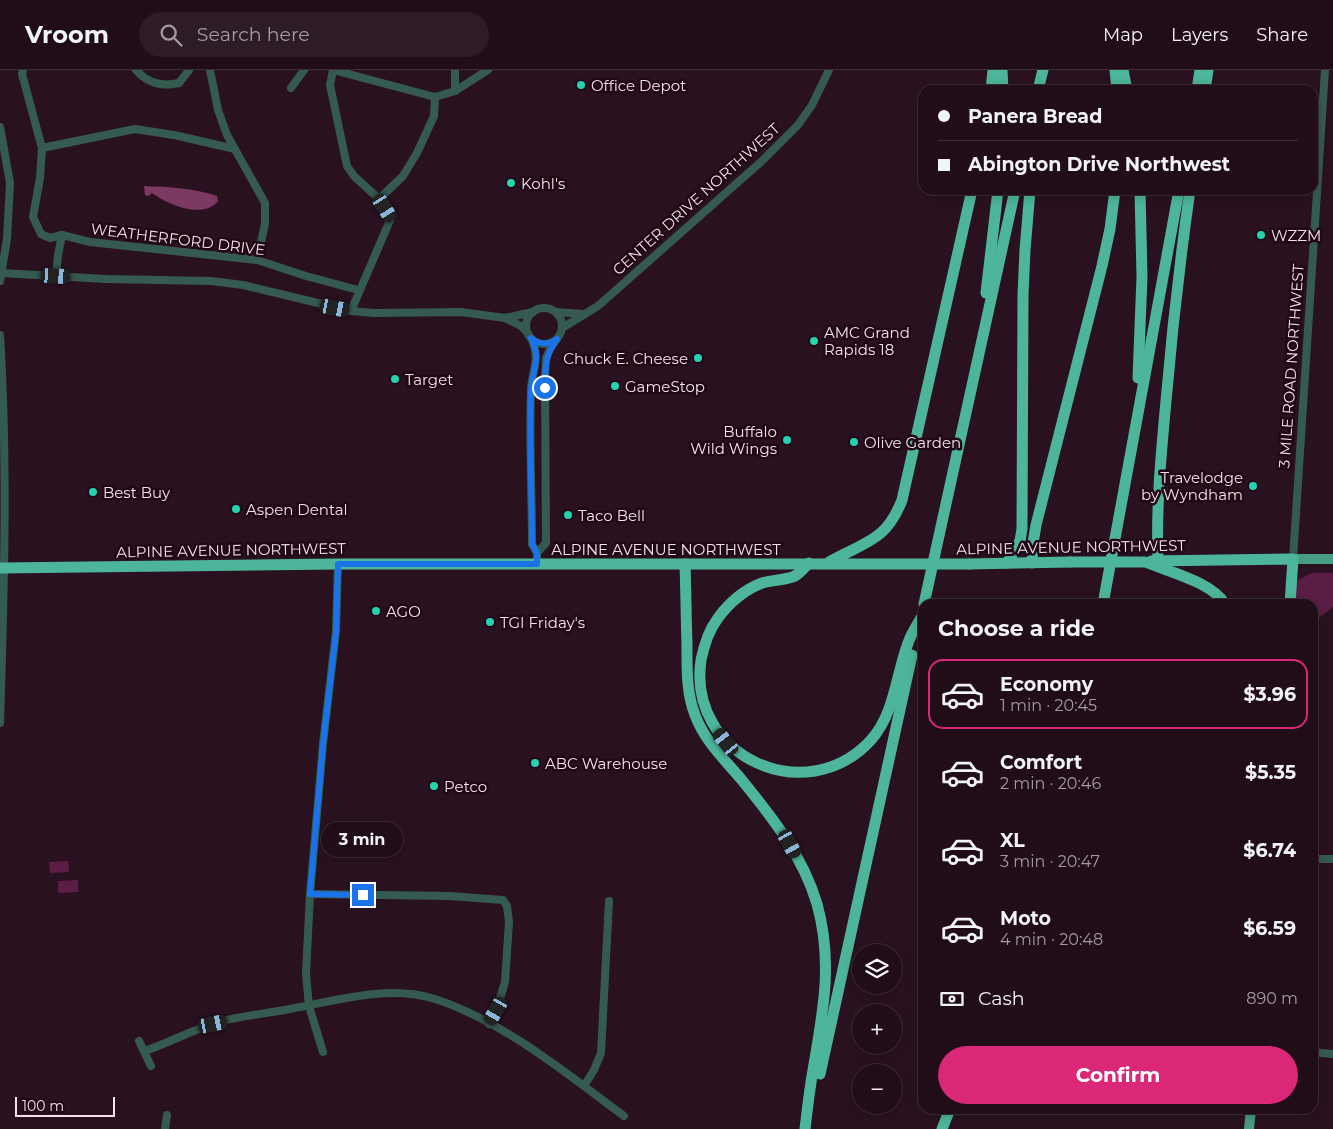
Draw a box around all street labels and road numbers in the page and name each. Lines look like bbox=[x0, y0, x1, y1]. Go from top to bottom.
street label: CENTER DRIVE NORTHWEST bbox=[609, 119, 784, 279]
street label: WEATHERFORD DRIVE bbox=[90, 219, 266, 259]
street label: 3 MILE ROAD NORTHWEST bbox=[1274, 263, 1308, 469]
street label: ALPINE AVENUE NORTHWEST bbox=[956, 535, 1186, 559]
street label: ALPINE AVENUE NORTHWEST bbox=[116, 538, 346, 562]
street label: ALPINE AVENUE NORTHWEST bbox=[551, 540, 781, 559]

